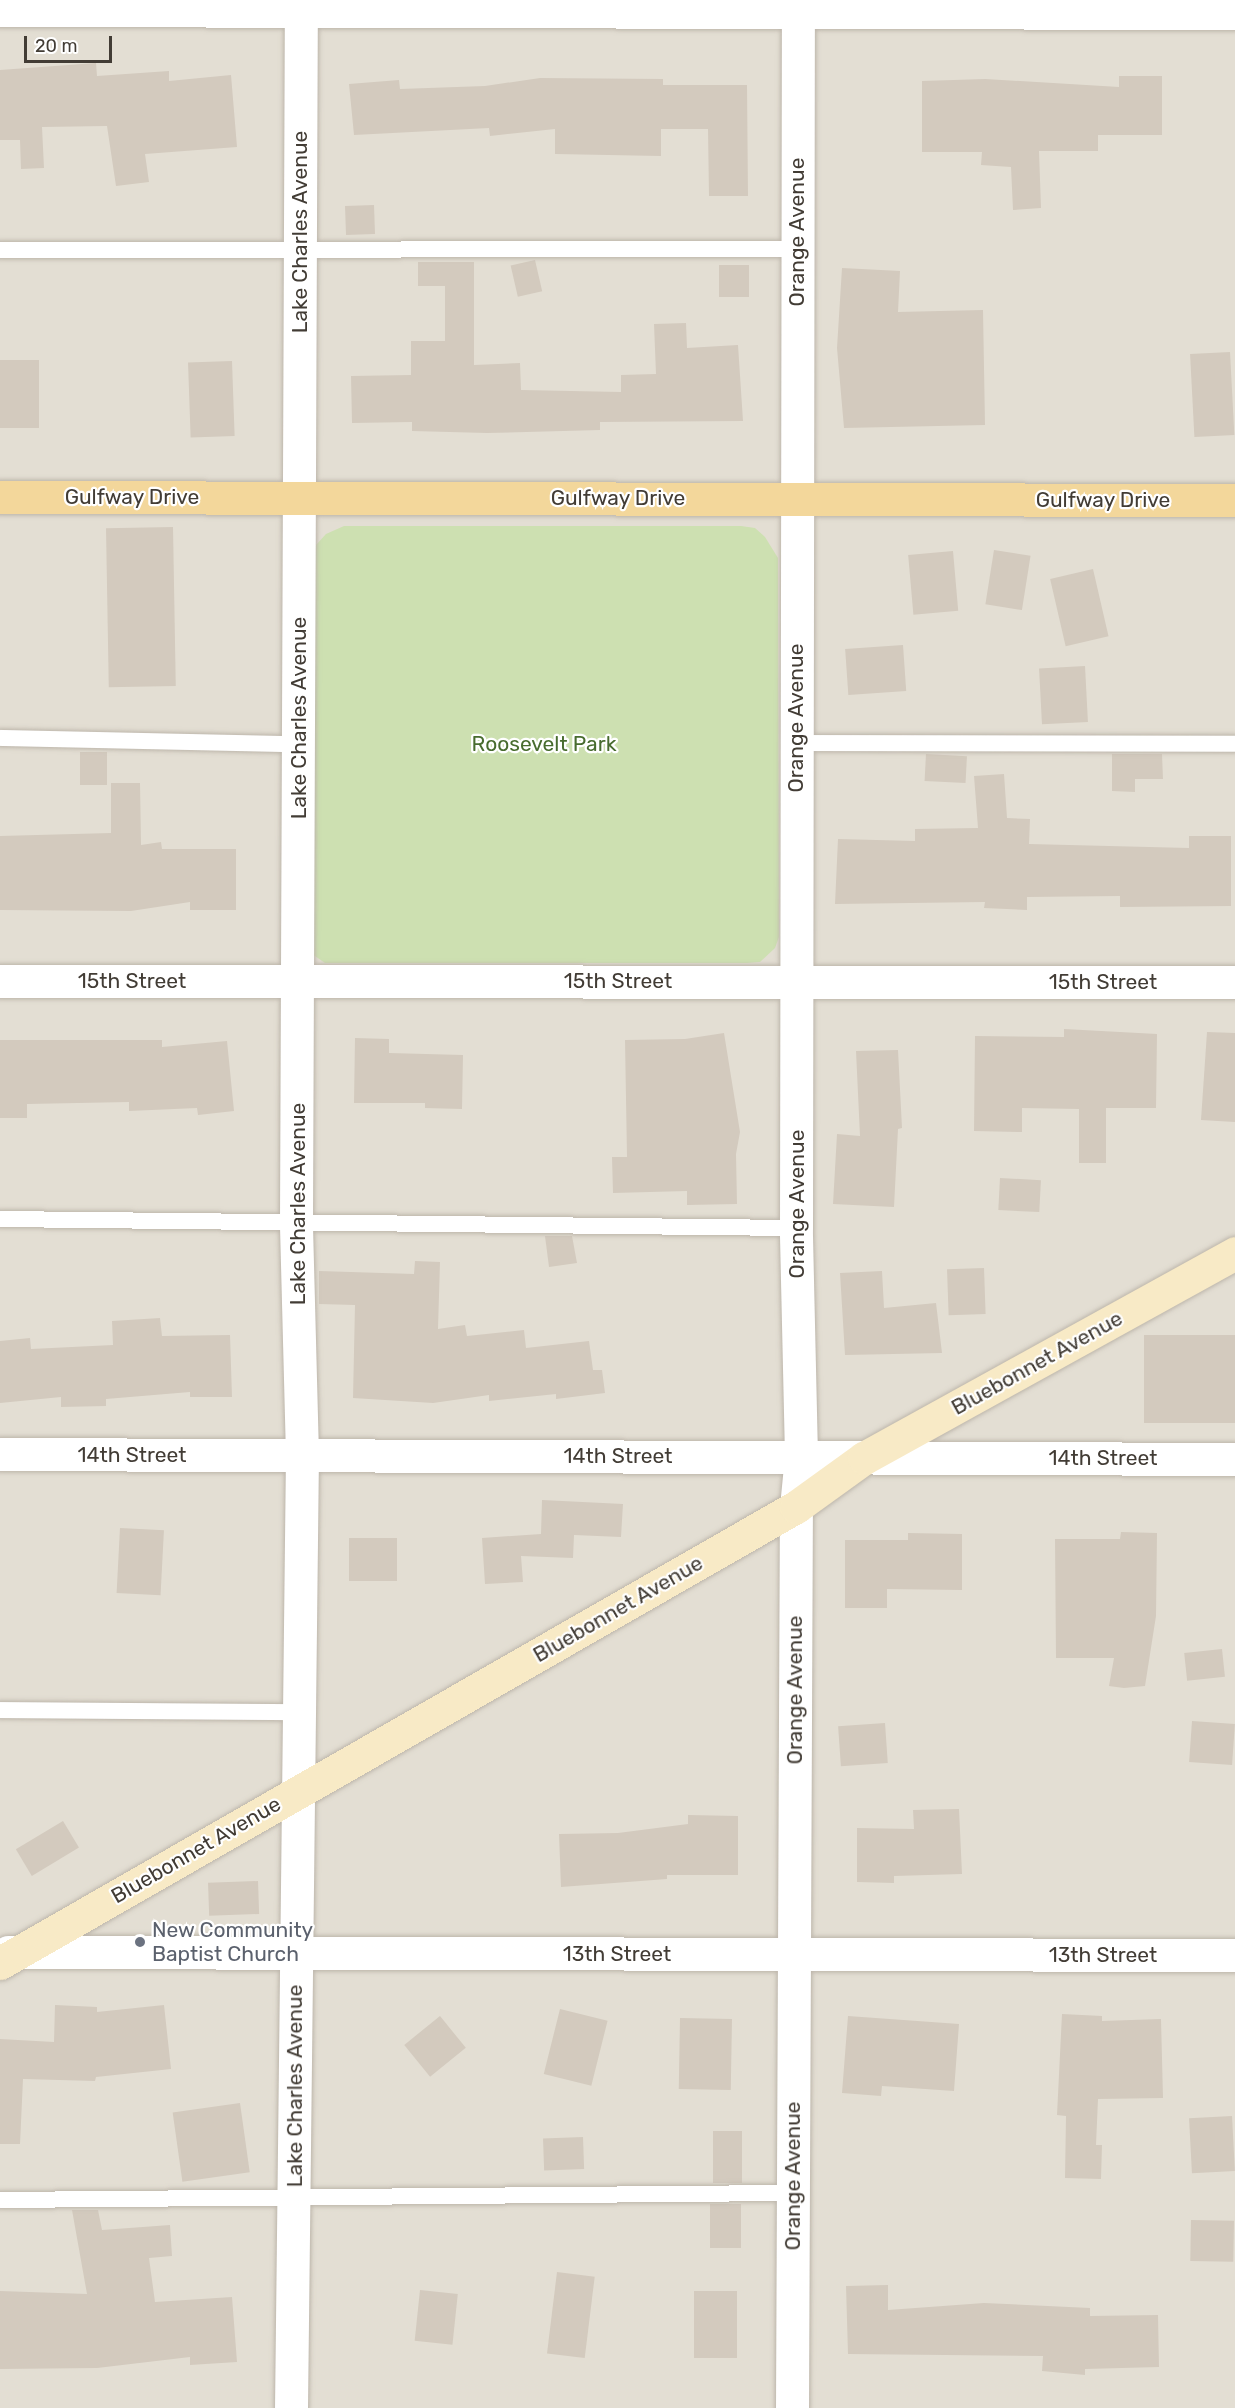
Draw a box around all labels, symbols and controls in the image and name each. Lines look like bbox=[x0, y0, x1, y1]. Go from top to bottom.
scale bar bbox=[27, 24, 116, 62]
text: 20 m bbox=[35, 35, 77, 57]
street label: Lake Charles Avenue bbox=[287, 130, 313, 334]
street label: Orange Avenue bbox=[784, 157, 810, 307]
street label: Gulfway Drive bbox=[64, 484, 200, 510]
street label: Gulfway Drive bbox=[550, 485, 686, 511]
street label: Gulfway Drive bbox=[1035, 487, 1171, 513]
street label: Lake Charles Avenue bbox=[286, 616, 312, 820]
street label: Orange Avenue bbox=[783, 643, 809, 793]
park label: Roosevelt Park bbox=[472, 731, 616, 757]
street label: 15th Street bbox=[78, 968, 186, 994]
street label: 15th Street bbox=[564, 968, 672, 994]
street label: 15th Street bbox=[1049, 969, 1157, 995]
street label: Lake Charles Avenue bbox=[285, 1102, 311, 1306]
street label: Orange Avenue bbox=[784, 1129, 810, 1279]
street label: Bluebonnet Avenue bbox=[947, 1305, 1127, 1421]
street label: 14th Street bbox=[78, 1442, 186, 1468]
street label: 14th Street bbox=[564, 1443, 672, 1469]
street label: 14th Street bbox=[1049, 1445, 1157, 1471]
street label: Bluebonnet Avenue bbox=[529, 1550, 707, 1668]
street label: Orange Avenue bbox=[782, 1615, 808, 1765]
street label: Bluebonnet Avenue bbox=[107, 1791, 285, 1909]
place label: New Community Baptist Church bbox=[152, 1917, 314, 1967]
marker: New Community Baptist Church bbox=[133, 1935, 147, 1949]
street label: 13th Street bbox=[563, 1941, 671, 1967]
street label: 13th Street bbox=[1049, 1942, 1157, 1968]
street label: Lake Charles Avenue bbox=[282, 1984, 308, 2188]
street label: Orange Avenue bbox=[780, 2101, 806, 2251]

